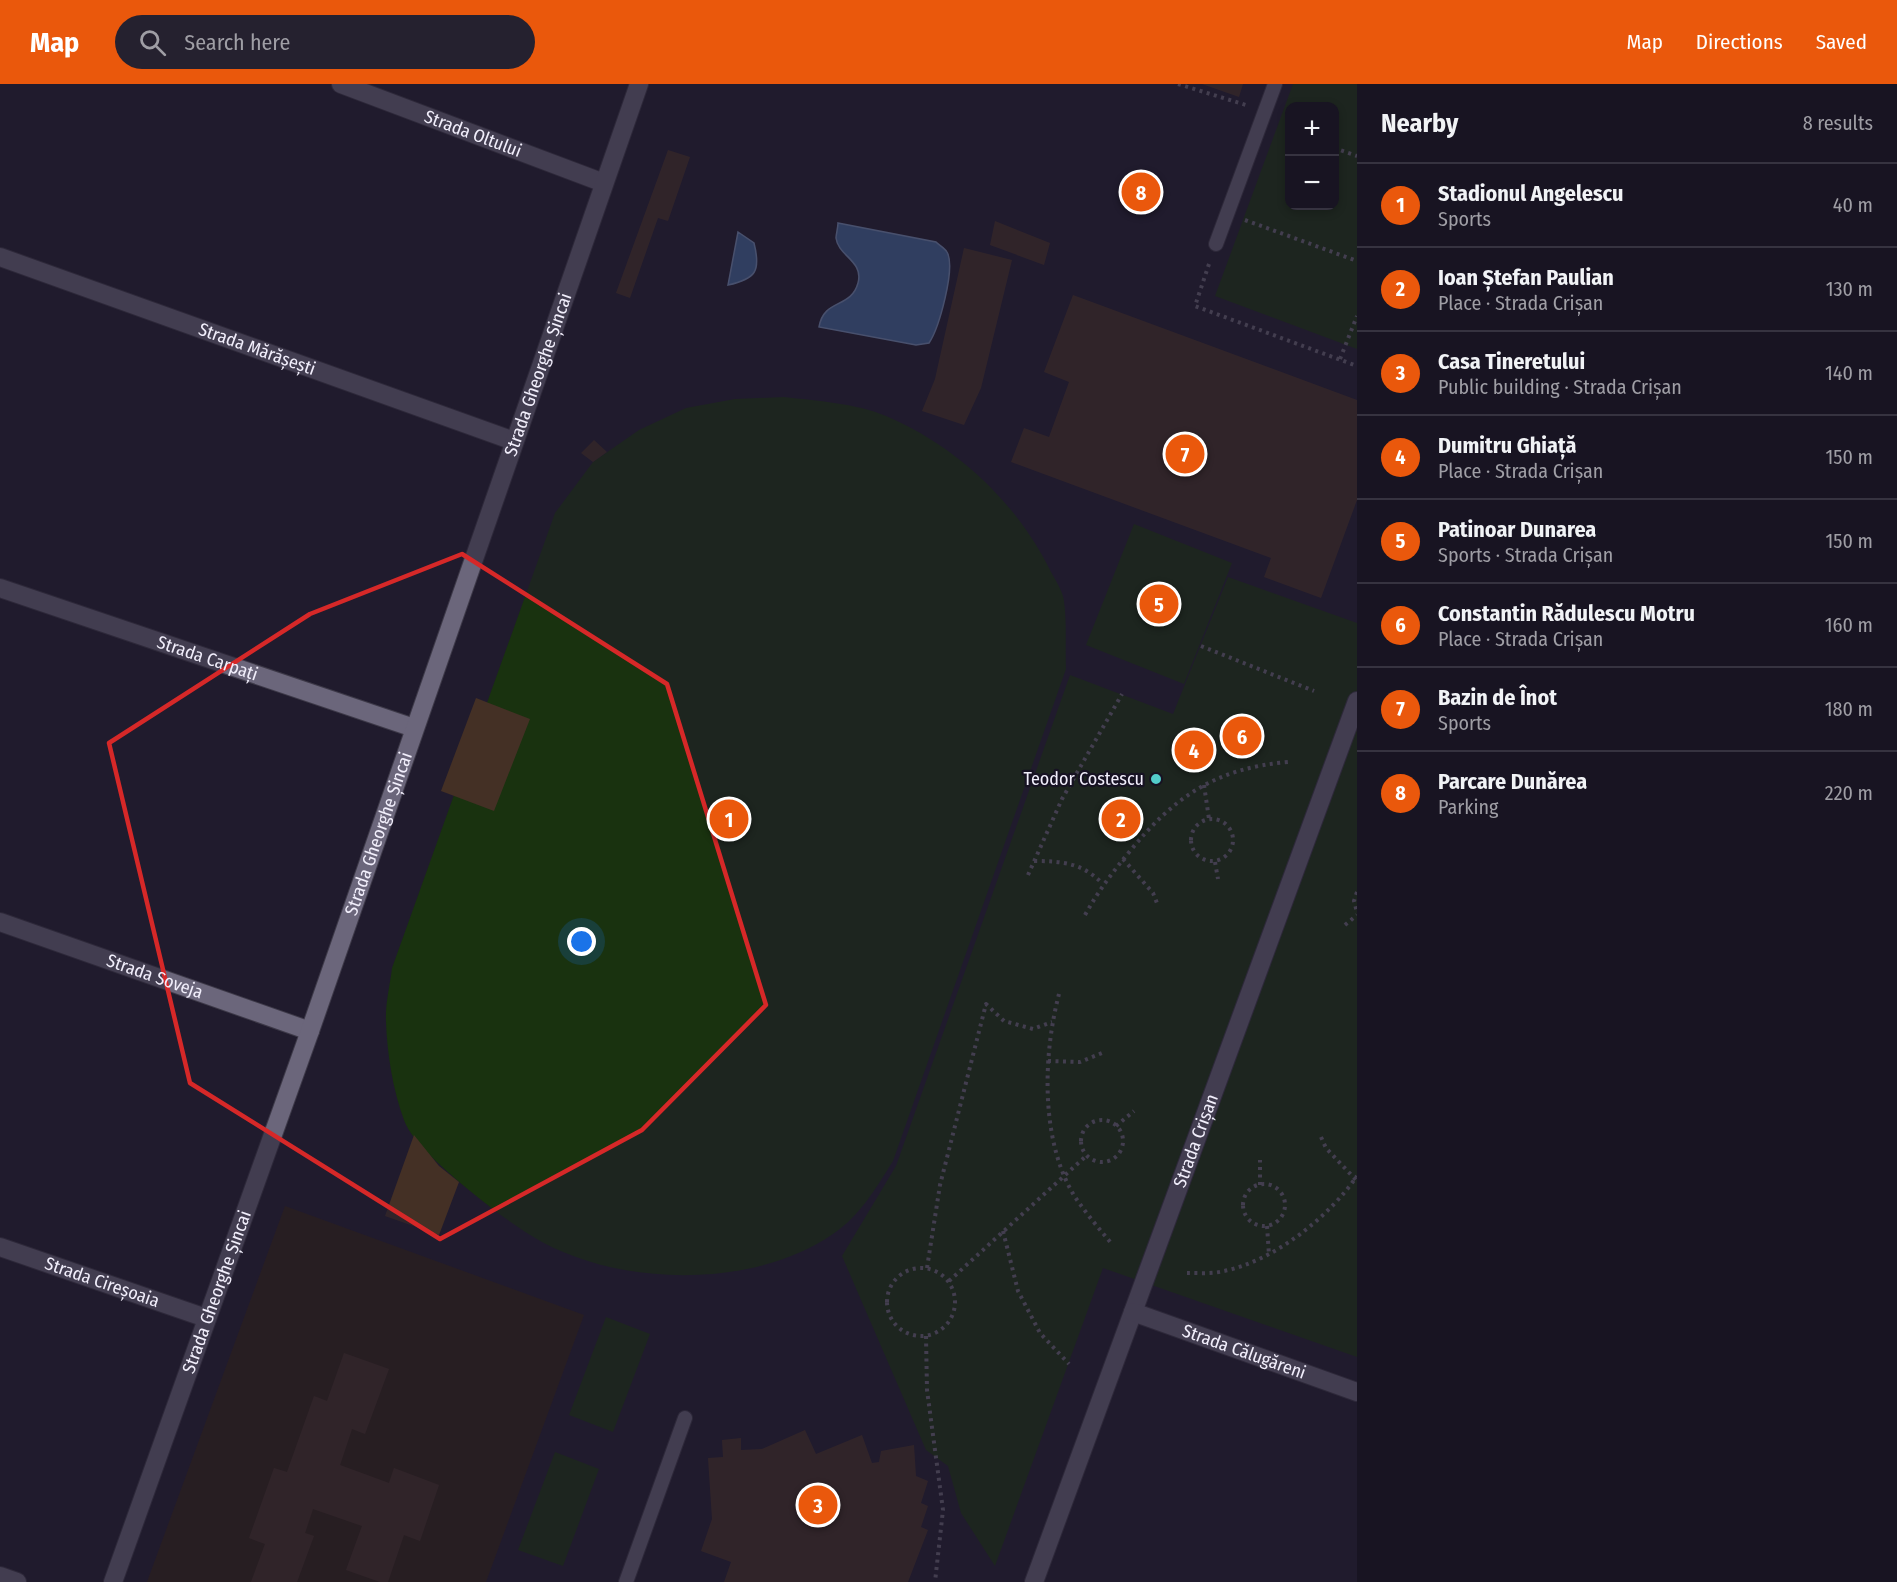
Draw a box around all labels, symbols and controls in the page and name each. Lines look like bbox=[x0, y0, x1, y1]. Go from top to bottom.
search box bbox=[115, 15, 535, 69]
text: Map bbox=[30, 26, 79, 59]
icon: search bbox=[136, 26, 169, 59]
text: Search here bbox=[184, 29, 290, 56]
text: Map bbox=[1626, 29, 1663, 55]
text: Directions bbox=[1696, 29, 1783, 55]
text: Saved bbox=[1816, 29, 1867, 55]
map controls bbox=[1285, 102, 1339, 210]
button: + bbox=[1285, 102, 1339, 156]
street label: Strada Oltului bbox=[421, 105, 525, 162]
text: Nearby bbox=[1381, 108, 1458, 139]
text: 8 results bbox=[1803, 111, 1873, 135]
button: − bbox=[1285, 156, 1339, 210]
pin: 8 bbox=[1122, 170, 1160, 214]
text: Stadionul Angelescu bbox=[1438, 180, 1623, 207]
text: 1 bbox=[1396, 193, 1405, 217]
text: 40 m bbox=[1833, 193, 1873, 217]
text: Sports bbox=[1438, 207, 1491, 231]
text: Ioan Ștefan Paulian bbox=[1438, 264, 1614, 291]
text: 2 bbox=[1396, 277, 1405, 301]
text: 130 m bbox=[1826, 277, 1873, 301]
street label: Strada Gheorghe Șincai bbox=[500, 290, 577, 459]
text: Place · Strada Crișan bbox=[1438, 291, 1603, 315]
street label: Strada Mărășești bbox=[195, 318, 319, 380]
text: Casa Tineretului bbox=[1438, 348, 1585, 375]
text: 3 bbox=[1396, 361, 1405, 385]
text: 140 m bbox=[1825, 361, 1873, 385]
text: Public building · Strada Crișan bbox=[1438, 375, 1682, 399]
pin: 7 bbox=[1166, 432, 1204, 476]
text: Dumitru Ghiață bbox=[1438, 432, 1576, 459]
text: 4 bbox=[1395, 445, 1406, 469]
text: 150 m bbox=[1826, 445, 1873, 469]
text: Place · Strada Crișan bbox=[1438, 459, 1603, 483]
text: Patinoar Dunarea bbox=[1438, 516, 1596, 543]
text: 5 bbox=[1396, 529, 1405, 553]
text: 150 m bbox=[1826, 529, 1873, 553]
text: Sports · Strada Crișan bbox=[1438, 543, 1613, 567]
pin: 5 bbox=[1140, 582, 1178, 626]
text: Constantin Rădulescu Motru bbox=[1438, 600, 1695, 627]
text: 6 bbox=[1395, 613, 1406, 637]
text: 160 m bbox=[1825, 613, 1873, 637]
text: Place · Strada Crișan bbox=[1438, 627, 1603, 651]
street label: Strada Carpați bbox=[154, 631, 261, 685]
text: Bazin de Înot bbox=[1438, 684, 1557, 711]
text: 7 bbox=[1396, 697, 1405, 721]
text: 180 m bbox=[1825, 697, 1873, 721]
text: Sports bbox=[1438, 711, 1491, 735]
pin: 6 bbox=[1222, 714, 1262, 758]
pin: 4 bbox=[1174, 728, 1214, 772]
street label: Strada Gheorghe Șincai bbox=[340, 749, 417, 918]
place label: Teodor Costescu bbox=[1024, 768, 1144, 790]
text: Parcare Dunărea bbox=[1438, 768, 1587, 795]
marker: Teodor Costescu bbox=[1149, 772, 1163, 786]
text: 8 bbox=[1395, 781, 1406, 805]
text: 220 m bbox=[1825, 781, 1873, 805]
text: Parking bbox=[1438, 795, 1499, 819]
pin: 1 bbox=[710, 796, 748, 842]
pin: 2 bbox=[1102, 796, 1140, 842]
your location bbox=[567, 927, 596, 956]
street label: Strada Soveja bbox=[104, 949, 206, 1004]
street label: Strada Crișan bbox=[1169, 1091, 1223, 1190]
street label: Strada Gheorghe Șincai bbox=[177, 1208, 256, 1376]
street label: Strada Cireșoaia bbox=[42, 1252, 162, 1312]
street label: Strada Călugăreni bbox=[1179, 1320, 1309, 1384]
pin: 3 bbox=[798, 1482, 838, 1528]

